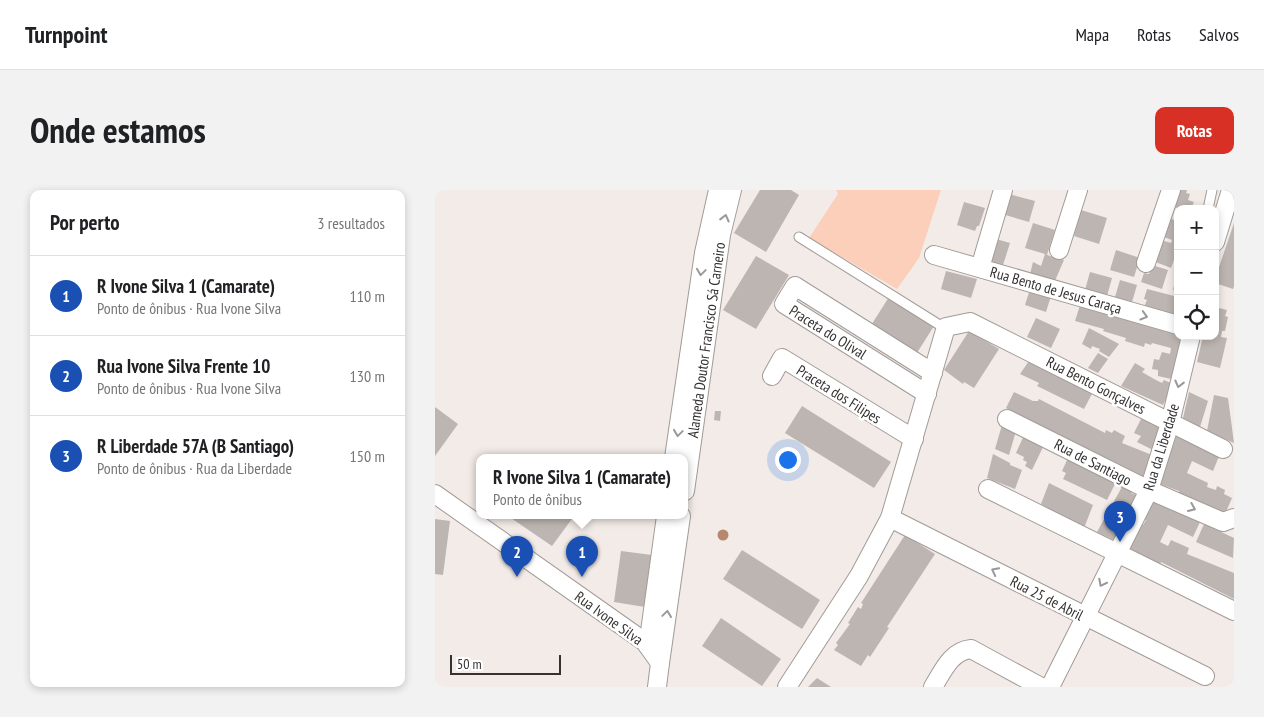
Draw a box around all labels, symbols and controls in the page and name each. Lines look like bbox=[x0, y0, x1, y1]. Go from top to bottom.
text: Turnpoint bbox=[25, 19, 107, 50]
text: Mapa bbox=[1075, 23, 1109, 46]
text: Rotas bbox=[1137, 23, 1171, 46]
text: Salvos bbox=[1199, 23, 1239, 46]
text: Onde estamos bbox=[30, 107, 206, 153]
button: Rotas bbox=[1155, 107, 1234, 154]
map controls bbox=[1174, 205, 1219, 340]
button: + bbox=[1174, 205, 1219, 250]
text: Por perto bbox=[50, 209, 120, 236]
text: 3 resultados bbox=[317, 213, 385, 233]
one-way arrow bbox=[719, 213, 730, 222]
street label: Alameda Doutor Francisco Sá Carneiro bbox=[683, 241, 729, 439]
button: − bbox=[1174, 250, 1219, 295]
street label: Rua Bento de Jesus Caraça bbox=[988, 262, 1124, 318]
one-way arrow bbox=[696, 268, 707, 276]
text: R Ivone Silva 1 (Camarate) bbox=[97, 274, 275, 298]
text: 1 bbox=[62, 286, 70, 306]
text: 110 m bbox=[350, 286, 385, 306]
button: locate bbox=[1174, 295, 1219, 340]
text: Ponto de ônibus · Rua Ivone Silva bbox=[97, 298, 281, 318]
street label: Praceta do Olival bbox=[786, 301, 871, 364]
one-way arrow bbox=[1140, 310, 1148, 320]
street label: Rua Bento Gonçalves bbox=[1043, 352, 1149, 418]
text: Rua Ivone Silva Frente 10 bbox=[97, 354, 270, 378]
street label: Praceta dos Filipes bbox=[793, 360, 885, 428]
text: 2 bbox=[62, 366, 70, 386]
text: 130 m bbox=[350, 366, 385, 386]
text: Ponto de ônibus · Rua Ivone Silva bbox=[97, 378, 281, 398]
one-way arrow bbox=[1174, 379, 1185, 388]
street label: Rua da Liberdade bbox=[1139, 401, 1183, 493]
one-way arrow bbox=[673, 429, 684, 437]
text: R Liberdade 57A (B Santiago) bbox=[97, 434, 294, 458]
street label: Rua de Santiago bbox=[1051, 434, 1135, 490]
text: 3 bbox=[62, 446, 70, 466]
text: 150 m bbox=[350, 446, 385, 466]
your location bbox=[775, 447, 801, 473]
popup bbox=[476, 454, 688, 519]
text: Ponto de ônibus · Rua da Liberdade bbox=[97, 458, 292, 478]
text: R Ivone Silva 1 (Camarate) bbox=[493, 465, 671, 489]
text: Ponto de ônibus bbox=[493, 489, 582, 509]
pin: 3 bbox=[1104, 501, 1136, 542]
one-way arrow bbox=[1187, 502, 1196, 513]
pin: 2 bbox=[501, 536, 533, 577]
pin: 1 bbox=[566, 536, 598, 577]
one-way arrow bbox=[991, 567, 1000, 577]
street label: Rua 25 de Abril bbox=[1007, 571, 1087, 625]
one-way arrow bbox=[1098, 578, 1108, 587]
street label: Rua Ivone Silva bbox=[571, 587, 647, 649]
one-way arrow bbox=[661, 610, 672, 618]
scale bar bbox=[450, 652, 561, 675]
text: 50 m bbox=[457, 655, 482, 673]

